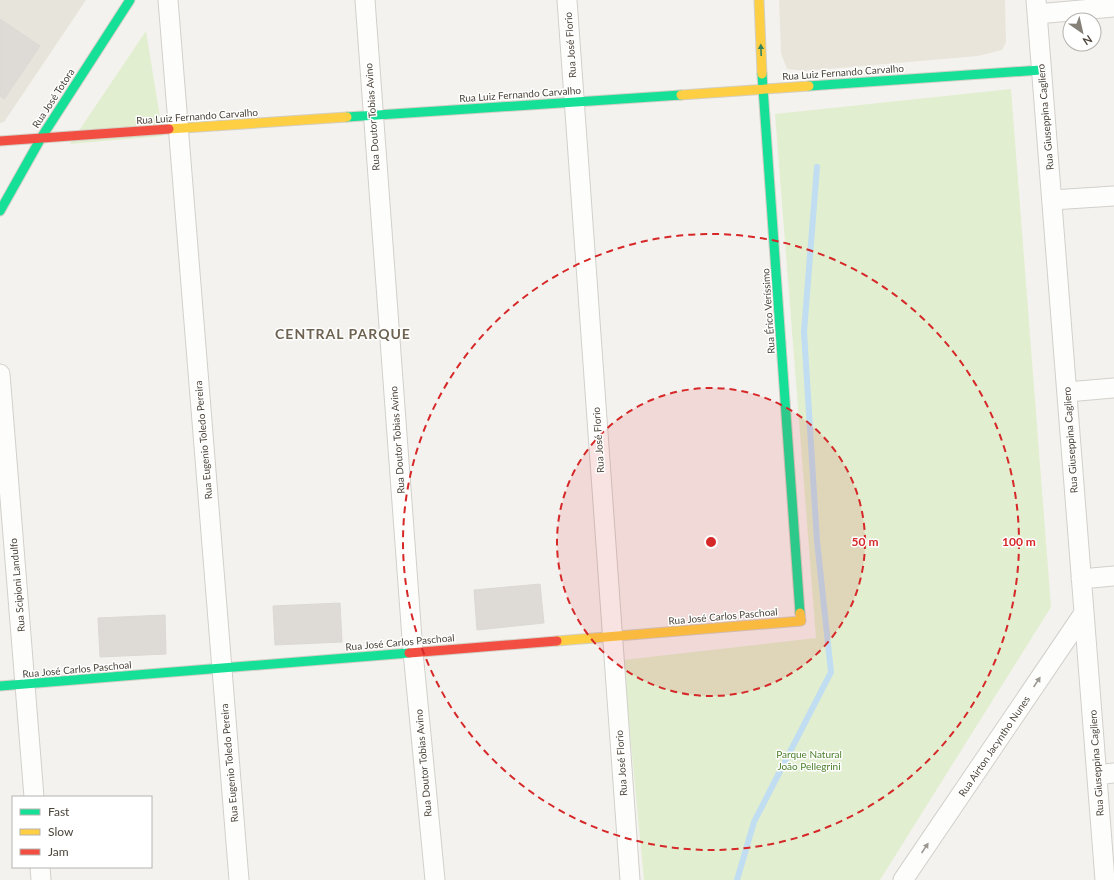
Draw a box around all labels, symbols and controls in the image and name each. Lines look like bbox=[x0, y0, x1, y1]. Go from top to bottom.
street label: Rua José Florio bbox=[562, 11, 578, 78]
north arrow bbox=[1062, 12, 1102, 52]
text: N bbox=[1081, 33, 1095, 48]
one-way arrow bbox=[758, 43, 764, 56]
street label: Rua Doutor Tobias Avino bbox=[362, 62, 382, 171]
street label: Rua Luiz Fernando Carvalho bbox=[782, 62, 905, 82]
street label: Rua Giuseppina Cagliero bbox=[1034, 63, 1056, 171]
street label: Rua José Totora bbox=[29, 66, 77, 130]
street label: Rua Luiz Fernando Carvalho bbox=[459, 84, 582, 104]
street label: Rua Luiz Fernando Carvalho bbox=[136, 106, 259, 126]
street label: Rua Érico Veríssimo bbox=[759, 268, 777, 354]
district label: CENTRAL PARQUE bbox=[275, 325, 411, 342]
street label: Rua Eugenio Toledo Pereira bbox=[192, 380, 214, 500]
street label: Rua Doutor Tobias Avino bbox=[387, 385, 407, 494]
street label: Rua Giuseppina Cagliero bbox=[1060, 386, 1080, 494]
street label: Rua José Florio bbox=[590, 406, 606, 473]
text: 50 m bbox=[852, 534, 878, 549]
text: 100 m bbox=[1002, 534, 1036, 549]
centre of rings bbox=[704, 535, 718, 549]
street label: Rua Scipioni Landulfo bbox=[7, 537, 27, 632]
street label: Rua José Carlos Paschoal bbox=[668, 605, 778, 627]
street label: Rua José Carlos Paschoal bbox=[345, 631, 455, 653]
street label: Rua José Carlos Paschoal bbox=[22, 658, 132, 680]
one-way arrow bbox=[1033, 677, 1041, 687]
street label: Rua Airton Jacyntho Nunes bbox=[956, 693, 1032, 799]
street label: Rua Eugenio Toledo Pereira bbox=[218, 703, 240, 823]
street label: Rua Doutor Tobias Avino bbox=[412, 708, 434, 817]
street label: Rua Giuseppina Cagliero bbox=[1086, 709, 1106, 817]
street label: Rua José Florio bbox=[613, 729, 629, 796]
park label: Parque Natural João Pellegrini bbox=[776, 748, 842, 772]
legend bbox=[12, 796, 152, 868]
text: Fast bbox=[48, 804, 70, 819]
text: Slow bbox=[48, 824, 74, 839]
one-way arrow bbox=[921, 842, 929, 853]
text: Jam bbox=[48, 844, 69, 859]

